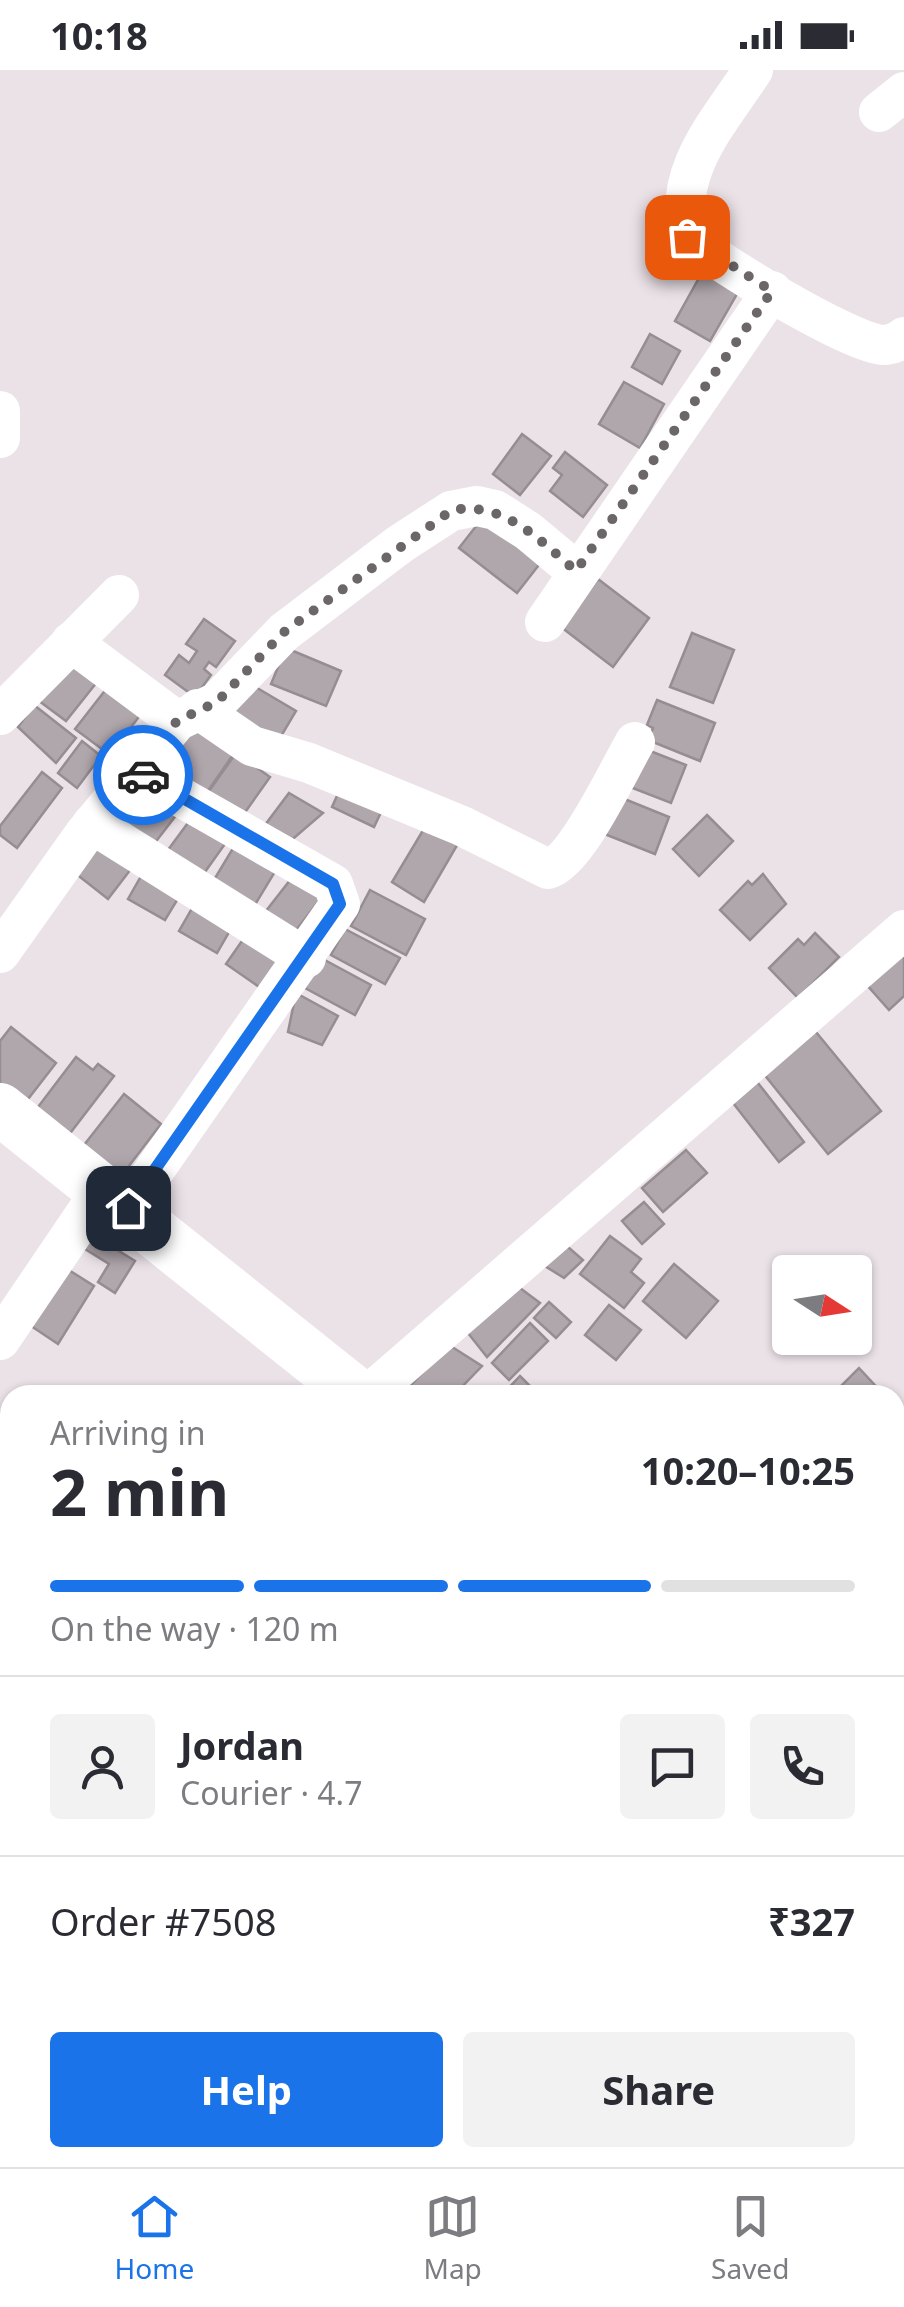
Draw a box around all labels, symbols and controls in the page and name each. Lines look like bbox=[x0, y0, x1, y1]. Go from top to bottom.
text: 10:18 bbox=[50, 9, 148, 61]
pin bbox=[645, 195, 730, 280]
icon: bag bbox=[660, 210, 715, 265]
courier bbox=[93, 725, 193, 825]
icon: car bbox=[116, 748, 171, 803]
pin bbox=[86, 1166, 171, 1251]
icon: home bbox=[101, 1181, 156, 1236]
north arrow bbox=[772, 1255, 872, 1355]
map controls bbox=[772, 1255, 872, 1355]
text: Arriving in bbox=[50, 1411, 205, 1454]
text: 10:20–10:25 bbox=[641, 1444, 855, 1496]
text: 2 min bbox=[50, 1447, 229, 1535]
text: On the way · 120 m bbox=[50, 1607, 339, 1650]
button: person bbox=[50, 1714, 155, 1819]
button: chat bbox=[620, 1714, 725, 1819]
button: phone bbox=[750, 1714, 855, 1819]
text: Jordan bbox=[180, 1719, 304, 1771]
text: Courier · 4.7 bbox=[180, 1771, 363, 1814]
text: Order #7508 bbox=[50, 1895, 276, 1947]
text: ₹327 bbox=[768, 1895, 855, 1947]
button: Help bbox=[50, 2032, 443, 2147]
button: Share bbox=[463, 2032, 855, 2147]
tab: Home bbox=[115, 2189, 194, 2287]
tab: Map bbox=[424, 2189, 482, 2287]
tab: Saved bbox=[711, 2189, 789, 2287]

